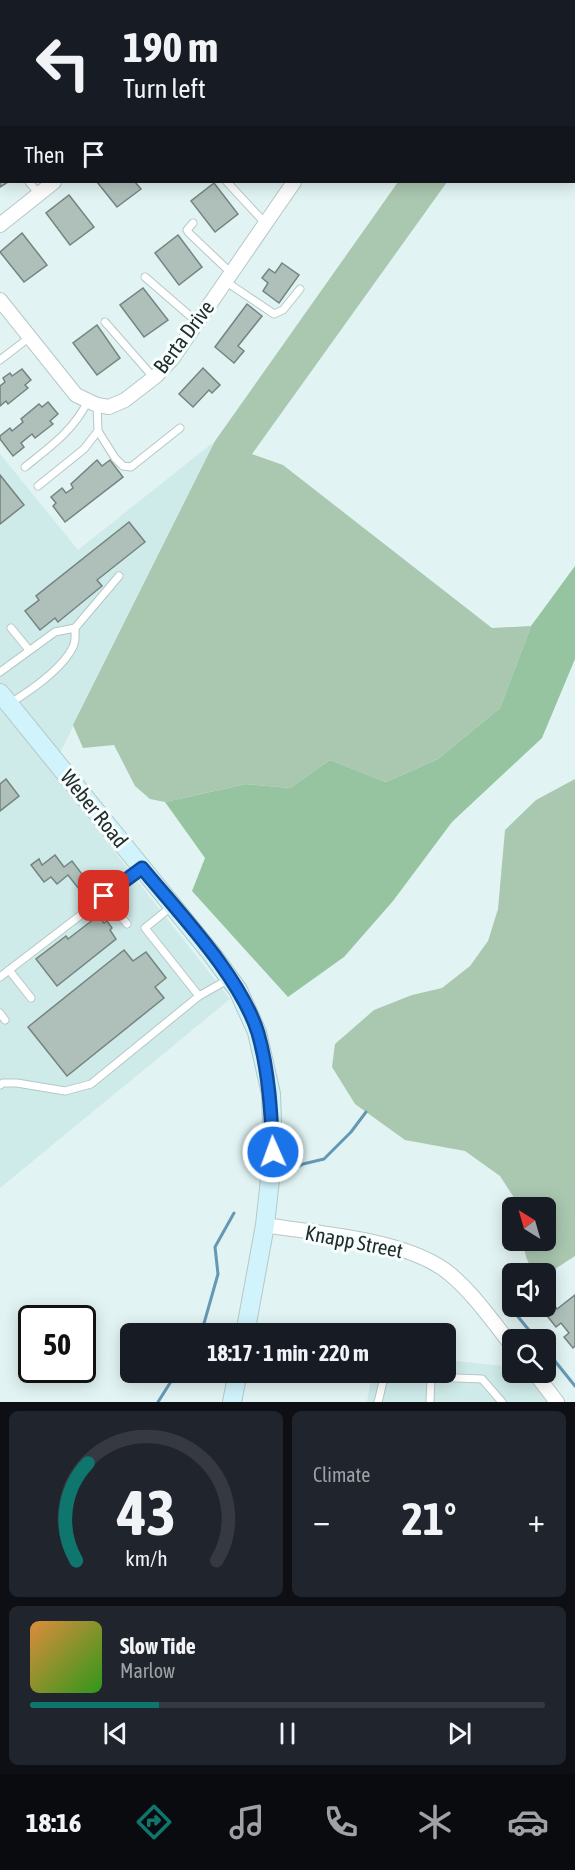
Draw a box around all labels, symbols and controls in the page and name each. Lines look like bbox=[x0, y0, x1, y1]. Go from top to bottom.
text: 190 m bbox=[123, 23, 218, 71]
icon: left bbox=[24, 24, 102, 102]
text: Turn left bbox=[123, 73, 206, 104]
icon: arrive bbox=[77, 138, 110, 171]
text: Then bbox=[24, 142, 65, 168]
street label: Berta Drive bbox=[148, 295, 218, 378]
street label: Weber Road bbox=[56, 765, 133, 852]
pin bbox=[78, 870, 129, 921]
icon: arrive bbox=[87, 879, 120, 912]
position arrow bbox=[241, 1120, 305, 1184]
north arrow bbox=[502, 1197, 556, 1251]
map controls bbox=[502, 1197, 556, 1383]
street label: Knapp Street bbox=[303, 1220, 405, 1262]
button: sound bbox=[502, 1263, 556, 1317]
speed limit sign: 50 bbox=[18, 1305, 96, 1383]
button: search bbox=[502, 1329, 556, 1383]
text: 18:17 · 1 min · 220 m bbox=[207, 1340, 369, 1366]
text: Climate bbox=[313, 1463, 370, 1486]
text: 43 bbox=[116, 1477, 175, 1548]
text: 21° bbox=[402, 1493, 456, 1545]
text: − bbox=[313, 1501, 330, 1539]
text: + bbox=[528, 1501, 545, 1539]
text: km/h bbox=[125, 1546, 167, 1571]
text: Slow Tide bbox=[120, 1633, 196, 1659]
text: Marlow bbox=[120, 1659, 175, 1682]
icon: previous bbox=[99, 1717, 132, 1750]
icon: pause bbox=[271, 1717, 304, 1750]
icon: next bbox=[443, 1717, 476, 1750]
icon: directions bbox=[133, 1801, 175, 1843]
icon: music bbox=[226, 1801, 268, 1843]
icon: phone bbox=[320, 1801, 362, 1843]
icon: climate bbox=[414, 1801, 456, 1843]
icon: car bbox=[507, 1801, 549, 1843]
text: 18:16 bbox=[26, 1807, 81, 1838]

